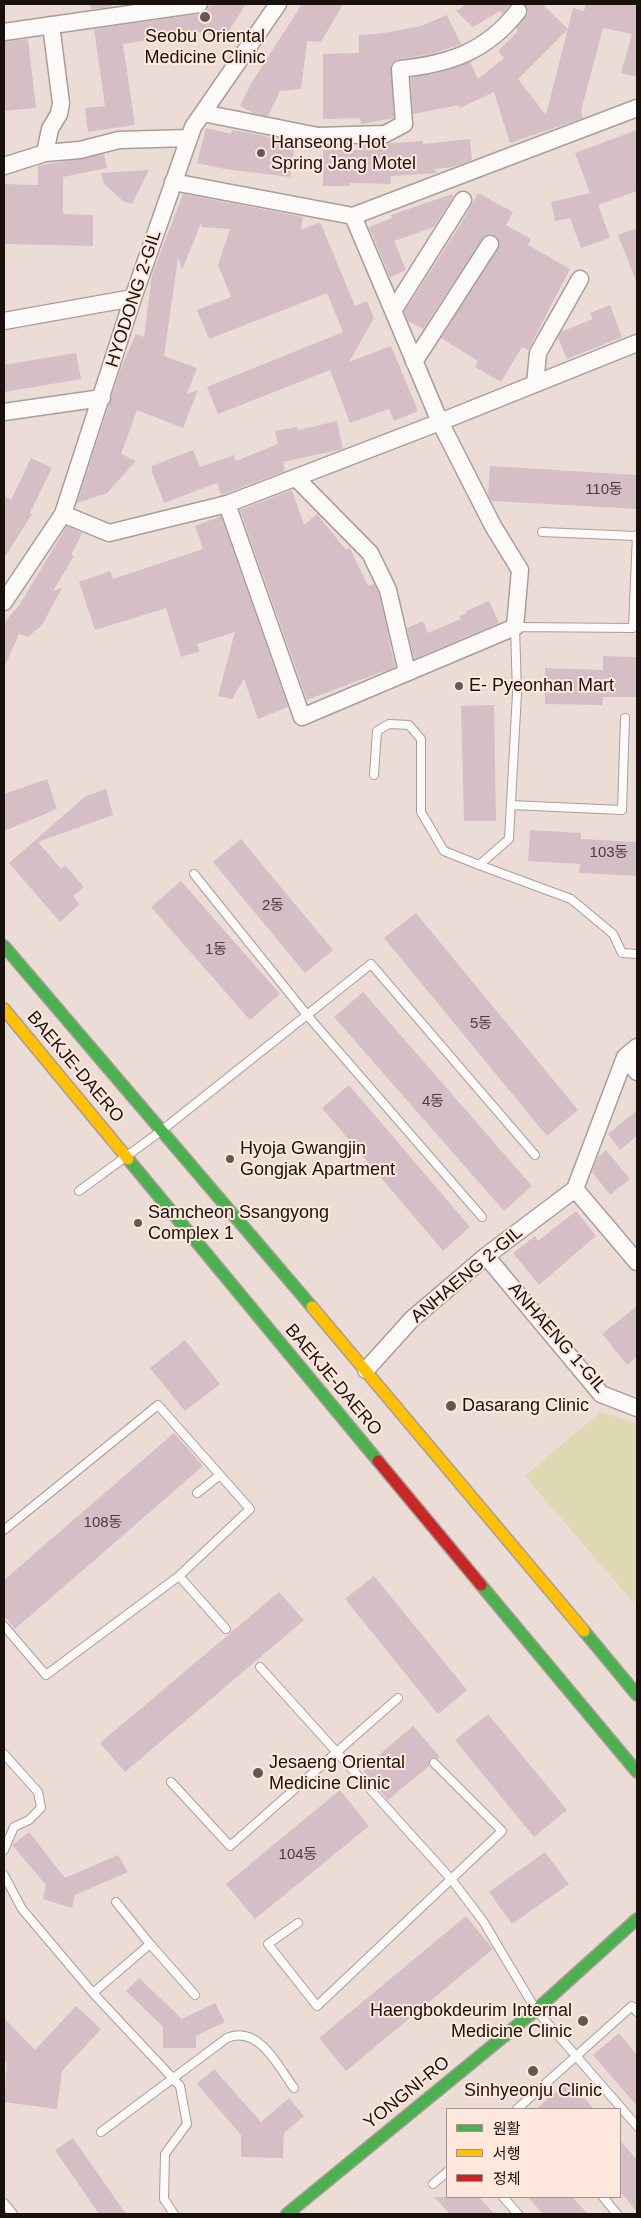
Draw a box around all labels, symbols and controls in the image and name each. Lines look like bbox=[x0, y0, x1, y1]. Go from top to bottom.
marker: Seobu Oriental Medicine Clinic bbox=[198, 10, 212, 24]
place label: Seobu Oriental Medicine Clinic bbox=[144, 26, 266, 68]
place label: Hanseong Hot Spring Jang Motel bbox=[271, 132, 416, 174]
marker: Hanseong Hot Spring Jang Motel bbox=[255, 147, 267, 159]
street label: HYODONG 2-GIL bbox=[102, 228, 166, 370]
house number: 110동 bbox=[585, 481, 623, 499]
place label: E- Pyeonhan Mart bbox=[469, 675, 614, 697]
marker: E- Pyeonhan Mart bbox=[453, 680, 465, 692]
house number: 103동 bbox=[590, 844, 628, 862]
house number: 2동 bbox=[262, 897, 284, 915]
house number: 1동 bbox=[205, 941, 227, 959]
street label: BAEKJE-DAERO bbox=[22, 1007, 128, 1127]
house number: 5동 bbox=[470, 1015, 492, 1033]
house number: 4동 bbox=[422, 1093, 444, 1111]
place label: Hyoja Gwangjin Gongjak Apartment bbox=[240, 1138, 395, 1180]
marker: Hyoja Gwangjin Gongjak Apartment bbox=[224, 1153, 236, 1165]
place label: Samcheon Ssangyong Complex 1 bbox=[148, 1202, 329, 1244]
marker: Samcheon Ssangyong Complex 1 bbox=[132, 1217, 144, 1229]
street label: ANHAENG 2-GIL bbox=[407, 1222, 527, 1328]
street label: ANHAENG 1-GIL bbox=[503, 1278, 611, 1398]
street label: BAEKJE-DAERO bbox=[280, 1320, 386, 1440]
place label: Dasarang Clinic bbox=[462, 1395, 589, 1417]
marker: Dasarang Clinic bbox=[444, 1399, 458, 1413]
house number: 108동 bbox=[84, 1514, 122, 1532]
place label: Jesaeng Oriental Medicine Clinic bbox=[269, 1752, 405, 1795]
marker: Jesaeng Oriental Medicine Clinic bbox=[251, 1766, 265, 1780]
house number: 104동 bbox=[279, 1846, 317, 1864]
place label: Haengbokdeurim Internal Medicine Clinic bbox=[370, 2000, 572, 2042]
marker: Haengbokdeurim Internal Medicine Clinic bbox=[576, 2014, 590, 2028]
street label: YONGNI-RO bbox=[360, 2052, 454, 2134]
marker: Sinhyeonju Clinic bbox=[526, 2064, 540, 2078]
place label: Sinhyeonju Clinic bbox=[464, 2080, 602, 2102]
legend bbox=[446, 2108, 621, 2198]
text: 원활 bbox=[493, 2120, 521, 2137]
text: 서행 bbox=[493, 2145, 521, 2162]
text: 정체 bbox=[493, 2170, 521, 2187]

